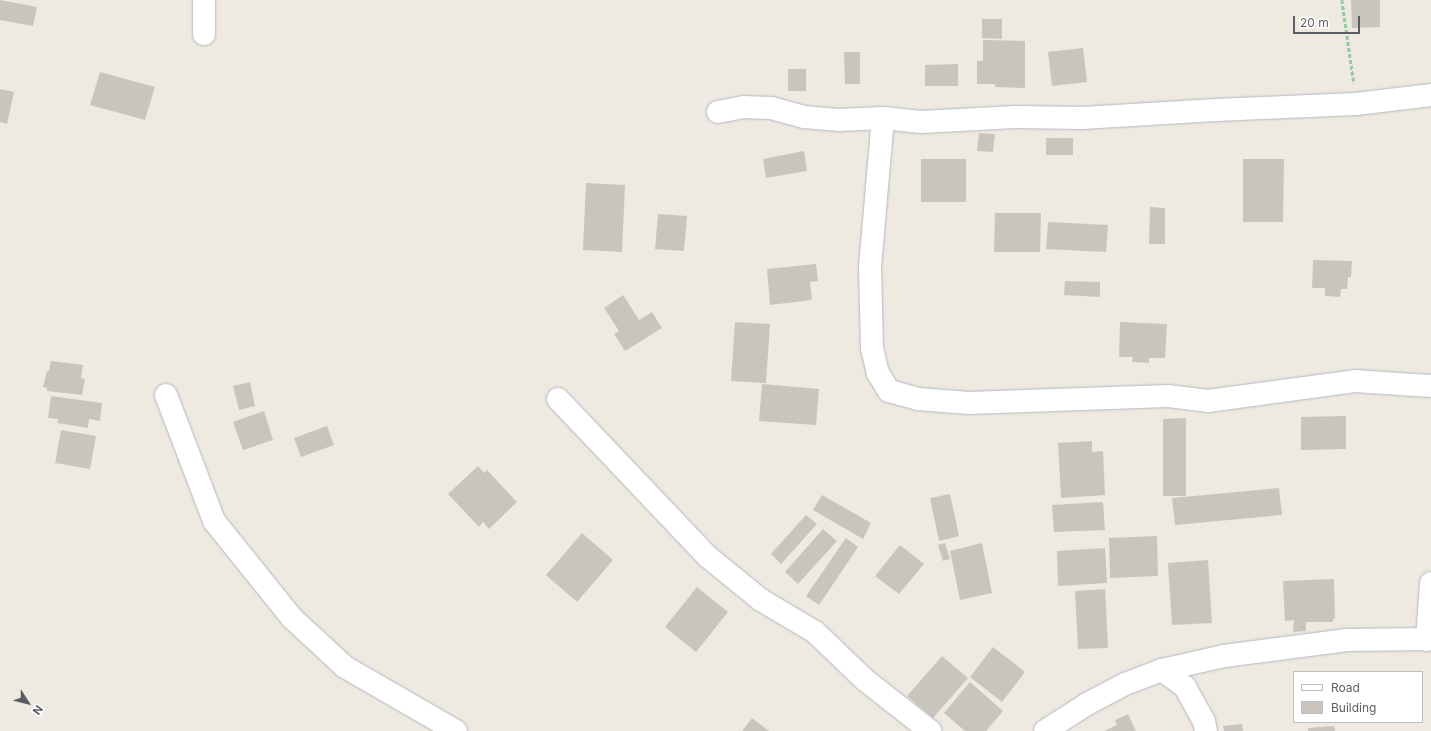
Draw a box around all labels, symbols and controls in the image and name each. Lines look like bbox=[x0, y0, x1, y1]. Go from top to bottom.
scale bar bbox=[1295, 8, 1362, 34]
text: 20 m bbox=[1300, 15, 1329, 30]
legend bbox=[1293, 671, 1423, 723]
text: Road bbox=[1331, 680, 1360, 695]
north arrow bbox=[8, 683, 48, 723]
text: Building bbox=[1331, 700, 1376, 715]
text: N bbox=[30, 703, 46, 718]

